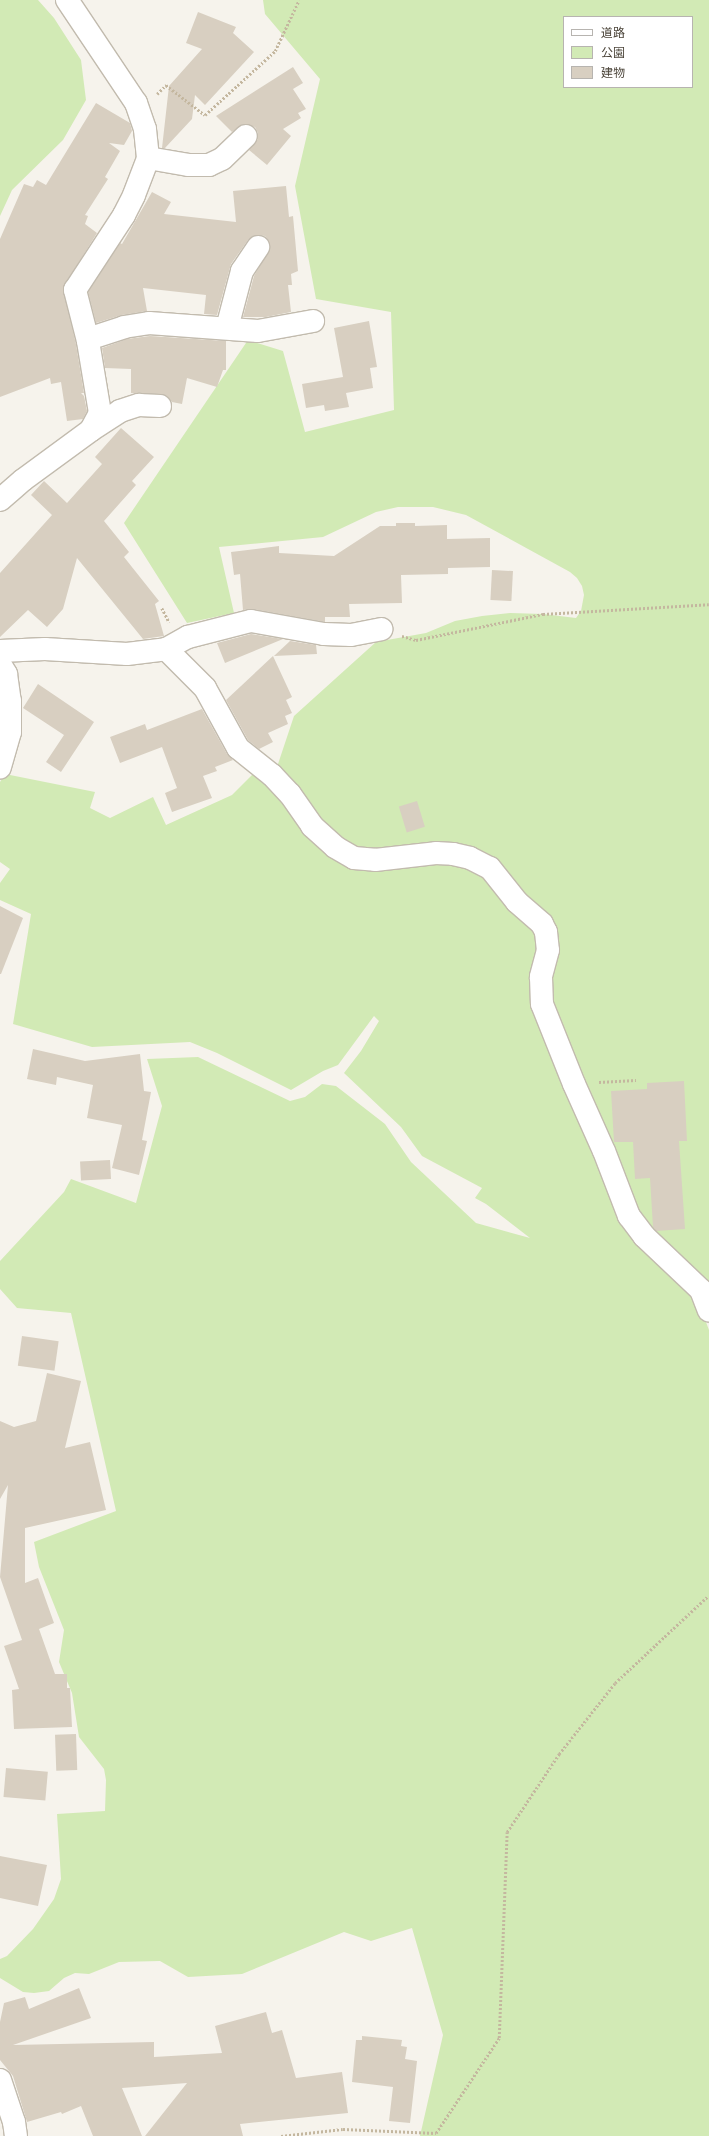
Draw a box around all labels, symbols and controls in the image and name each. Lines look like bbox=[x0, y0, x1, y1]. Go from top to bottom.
legend bbox=[563, 16, 693, 88]
text: 道路 bbox=[601, 25, 625, 41]
text: 公園 bbox=[601, 45, 625, 61]
text: 建物 bbox=[601, 65, 625, 81]

